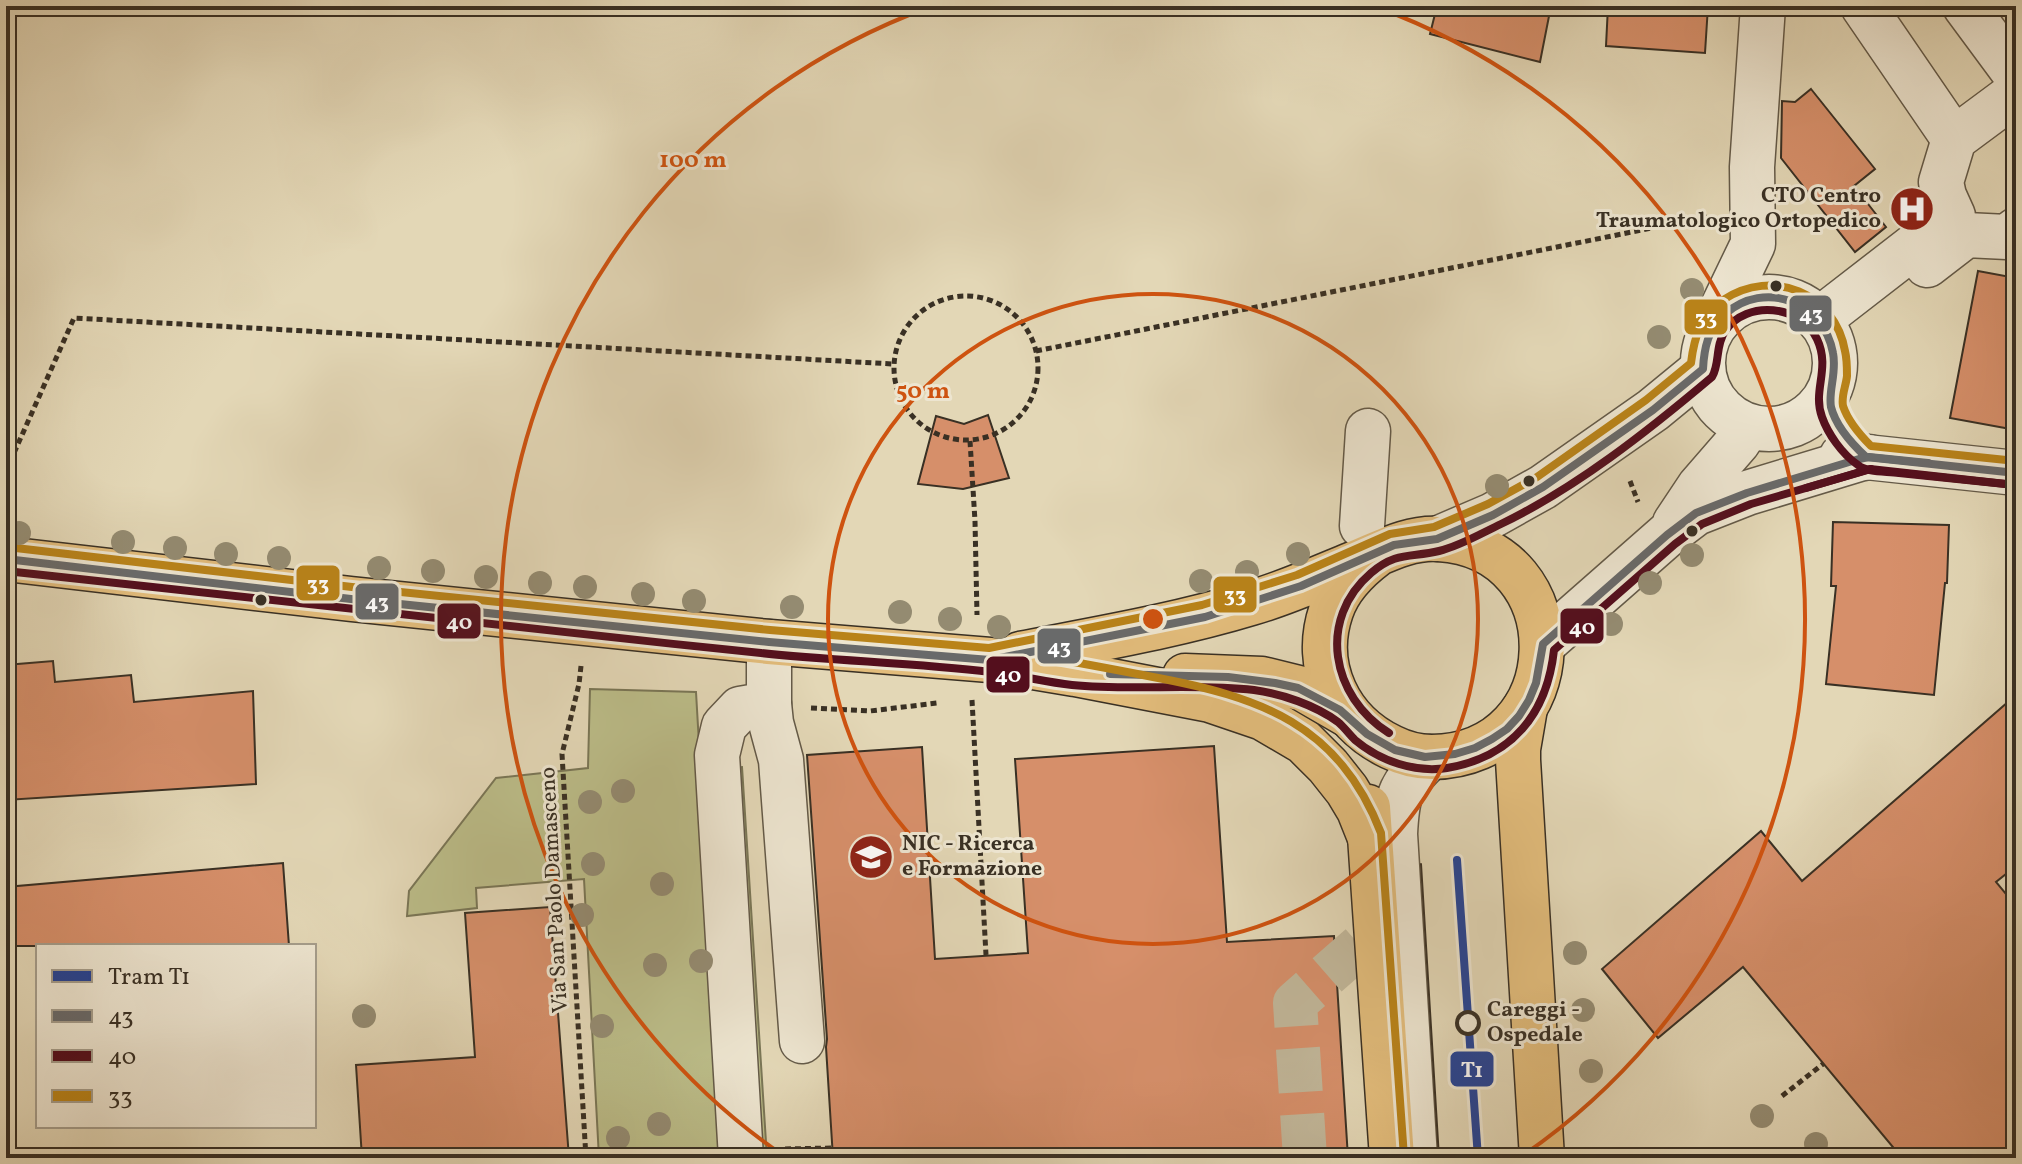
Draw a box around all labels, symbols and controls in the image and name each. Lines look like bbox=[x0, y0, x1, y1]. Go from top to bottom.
text: 100 m bbox=[659, 144, 727, 178]
place label: CTO Centro Traumatologico Ortopedico bbox=[1596, 181, 1881, 237]
hospital icon: CTO Centro Traumatologico Ortopedico bbox=[1888, 185, 1936, 233]
unlabelled marker bbox=[1768, 278, 1784, 294]
line badge: 43 bbox=[1788, 294, 1833, 333]
line badge: 33 bbox=[1683, 298, 1729, 336]
text: 43 bbox=[1799, 300, 1823, 331]
text: 33 bbox=[1695, 304, 1717, 335]
text: 50 m bbox=[896, 375, 950, 409]
unlabelled marker bbox=[1521, 473, 1537, 489]
unlabelled marker bbox=[1684, 523, 1700, 539]
line badge: 33 bbox=[295, 564, 341, 602]
text: 33 bbox=[307, 570, 329, 601]
line badge: 33 bbox=[1212, 575, 1258, 614]
text: 33 bbox=[1224, 581, 1246, 612]
line badge: 43 bbox=[354, 582, 400, 621]
text: 43 bbox=[365, 588, 389, 619]
unlabelled marker bbox=[253, 592, 269, 608]
line badge: 40 bbox=[436, 602, 482, 640]
centre of rings bbox=[1139, 605, 1167, 633]
line badge: 40 bbox=[1559, 607, 1605, 645]
text: 40 bbox=[446, 608, 472, 639]
text: 40 bbox=[1569, 613, 1595, 644]
line badge: 43 bbox=[1036, 627, 1082, 665]
text: 43 bbox=[1047, 633, 1071, 664]
line badge: 40 bbox=[985, 655, 1031, 694]
text: 40 bbox=[995, 661, 1021, 692]
street label: Via San Paolo Damasceno bbox=[533, 766, 577, 1014]
place label: NIC - Ricerca e Formazione bbox=[902, 829, 1042, 885]
school or university icon: NIC - Ricerca e Formazione bbox=[847, 833, 895, 881]
legend bbox=[36, 944, 316, 1128]
text: Tram T1 bbox=[108, 961, 190, 995]
place label: Careggi - Ospedale bbox=[1487, 995, 1583, 1051]
text: 43 bbox=[108, 1001, 134, 1035]
marker: Careggi - Ospedale bbox=[1456, 1011, 1480, 1035]
text: 40 bbox=[108, 1041, 136, 1075]
line badge: T1 bbox=[1449, 1050, 1495, 1088]
text: T1 bbox=[1461, 1056, 1483, 1087]
text: 33 bbox=[108, 1081, 132, 1115]

